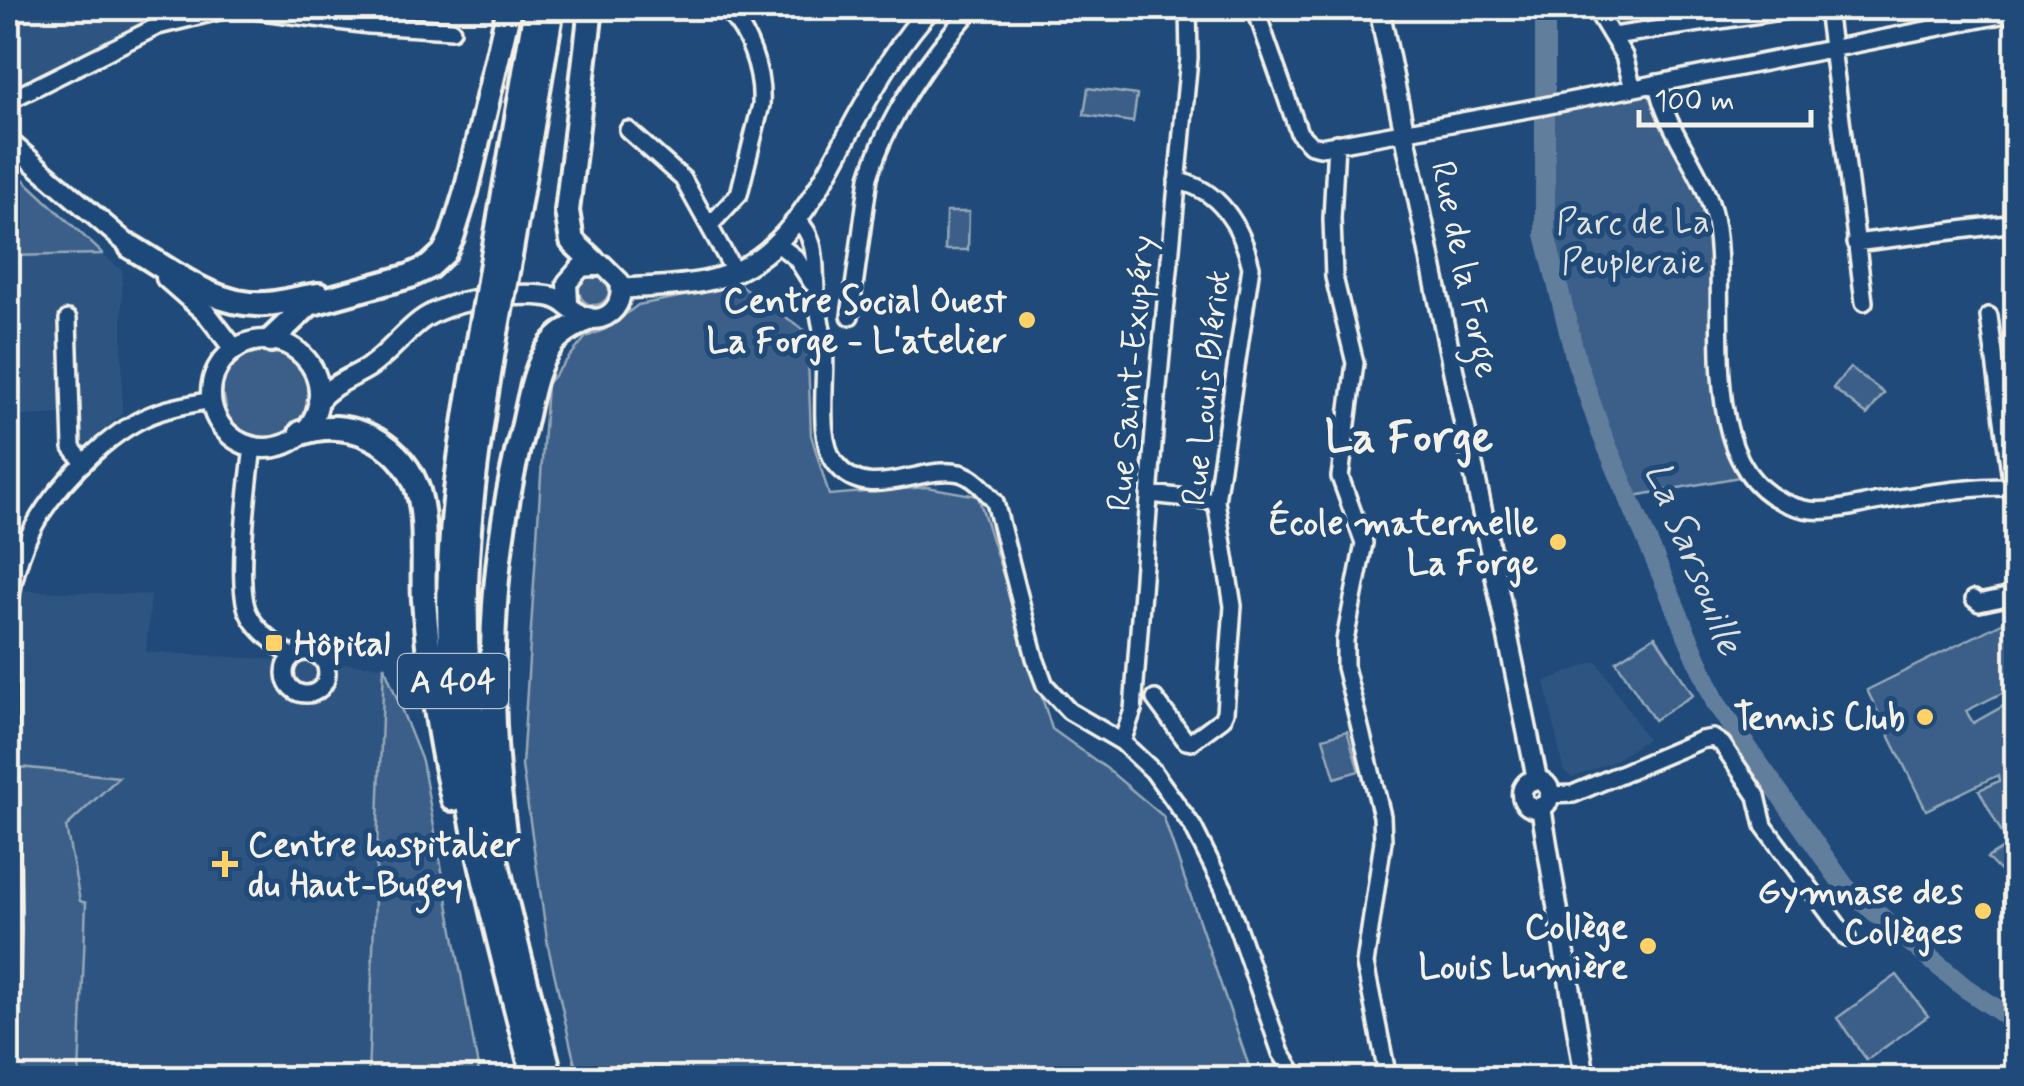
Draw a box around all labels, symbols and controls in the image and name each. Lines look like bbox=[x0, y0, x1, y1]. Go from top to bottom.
scale bar bbox=[1639, 65, 1812, 127]
text: 100 m bbox=[1654, 82, 1735, 121]
street label: Rue de la Forge bbox=[1415, 157, 1509, 383]
park label: Parc de La Peupleraie bbox=[1556, 200, 1710, 286]
street label: Rue Saint-Exupéry bbox=[1097, 233, 1167, 513]
street label: Rue Louis Blériot bbox=[1172, 268, 1242, 508]
place label: Centre Social Ouest La Forge - L'atelier bbox=[707, 279, 1008, 366]
marker: Centre Social Ouest La Forge - L'atelier bbox=[1016, 309, 1038, 331]
district label: La Forge bbox=[1325, 409, 1493, 468]
water label: La Sarsouille bbox=[1632, 455, 1754, 664]
place label: École maternelle La Forge bbox=[1269, 499, 1539, 588]
marker: École maternelle La Forge bbox=[1547, 531, 1569, 553]
place label: Hôpital bbox=[294, 622, 390, 668]
marker: Hôpital bbox=[263, 632, 285, 654]
road number: A 404 bbox=[398, 654, 508, 708]
place label: Tennis Club bbox=[1734, 696, 1905, 742]
marker: Tennis Club bbox=[1914, 706, 1936, 728]
place label: Centre hospitalier du Haut-Bugey bbox=[248, 823, 521, 914]
marker: Centre hospitalier du Haut-Bugey bbox=[212, 851, 238, 877]
place label: Gymnase des Collèges bbox=[1757, 870, 1964, 957]
marker: Gymnase des Collèges bbox=[1972, 900, 1994, 922]
place label: Collège Louis Lumière bbox=[1418, 905, 1628, 991]
marker: Collège Louis Lumière bbox=[1637, 935, 1659, 957]

